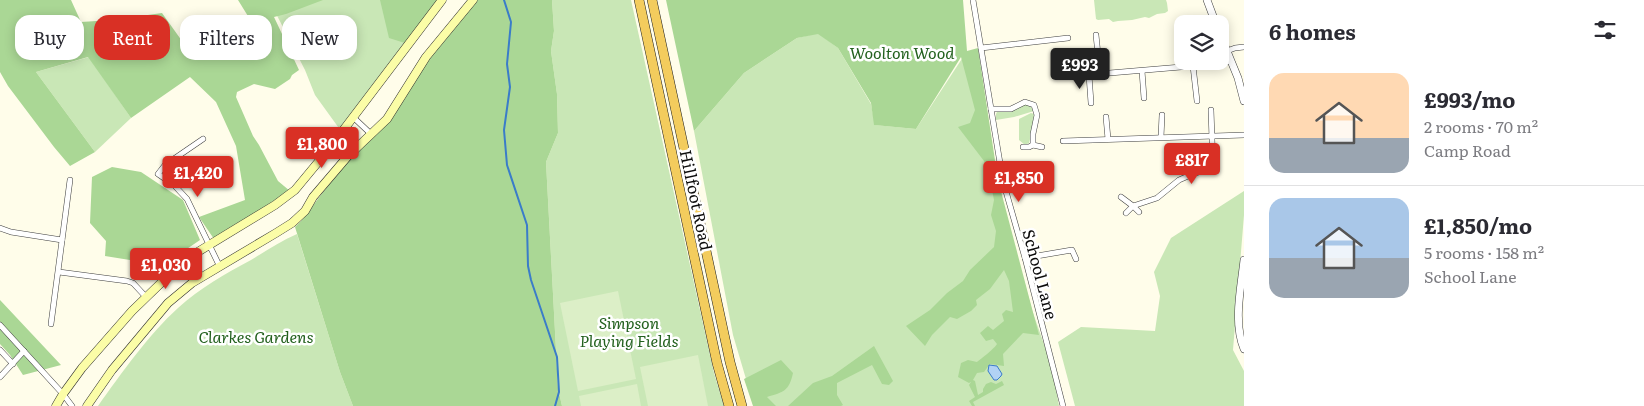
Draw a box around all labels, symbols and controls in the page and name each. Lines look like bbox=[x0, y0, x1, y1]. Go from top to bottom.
chip: Buy bbox=[15, 15, 84, 60]
chip: Rent bbox=[94, 15, 170, 60]
chip: Filters bbox=[180, 15, 272, 60]
chip: New bbox=[282, 15, 357, 60]
map controls bbox=[1174, 15, 1229, 70]
button: layers bbox=[1174, 15, 1229, 70]
text: 6 homes bbox=[1269, 15, 1356, 46]
icon: filters bbox=[1591, 16, 1619, 44]
park label: Woolton Wood bbox=[850, 40, 955, 64]
pin: £993 bbox=[1050, 48, 1110, 90]
text: £993 bbox=[1062, 52, 1098, 76]
text: £993/mo bbox=[1424, 83, 1515, 114]
icon: home bbox=[1309, 93, 1369, 153]
text: 2 rooms · 70 m² bbox=[1424, 114, 1538, 138]
pin: £1,800 bbox=[281, 126, 363, 169]
text: £1,800 bbox=[297, 131, 347, 155]
text: Camp Road bbox=[1424, 138, 1511, 162]
pin: £817 bbox=[1162, 142, 1222, 185]
street label: Hillfoot Road bbox=[675, 147, 719, 253]
text: £817 bbox=[1175, 147, 1209, 171]
pin: £1,420 bbox=[157, 156, 239, 198]
text: £1,420 bbox=[173, 160, 223, 184]
pin: £1,850 bbox=[978, 160, 1060, 203]
text: £1,850 bbox=[994, 165, 1044, 189]
text: £1,850/mo bbox=[1424, 209, 1532, 240]
icon: home bbox=[1309, 218, 1369, 278]
street label: School Lane bbox=[1017, 226, 1065, 322]
text: 5 rooms · 158 m² bbox=[1424, 240, 1544, 264]
pin: £1,030 bbox=[125, 248, 207, 290]
text: £1,030 bbox=[141, 252, 191, 276]
text: School Lane bbox=[1424, 264, 1516, 288]
park label: Simpson Playing Fields bbox=[579, 310, 679, 352]
park label: Clarkes Gardens bbox=[198, 324, 314, 348]

